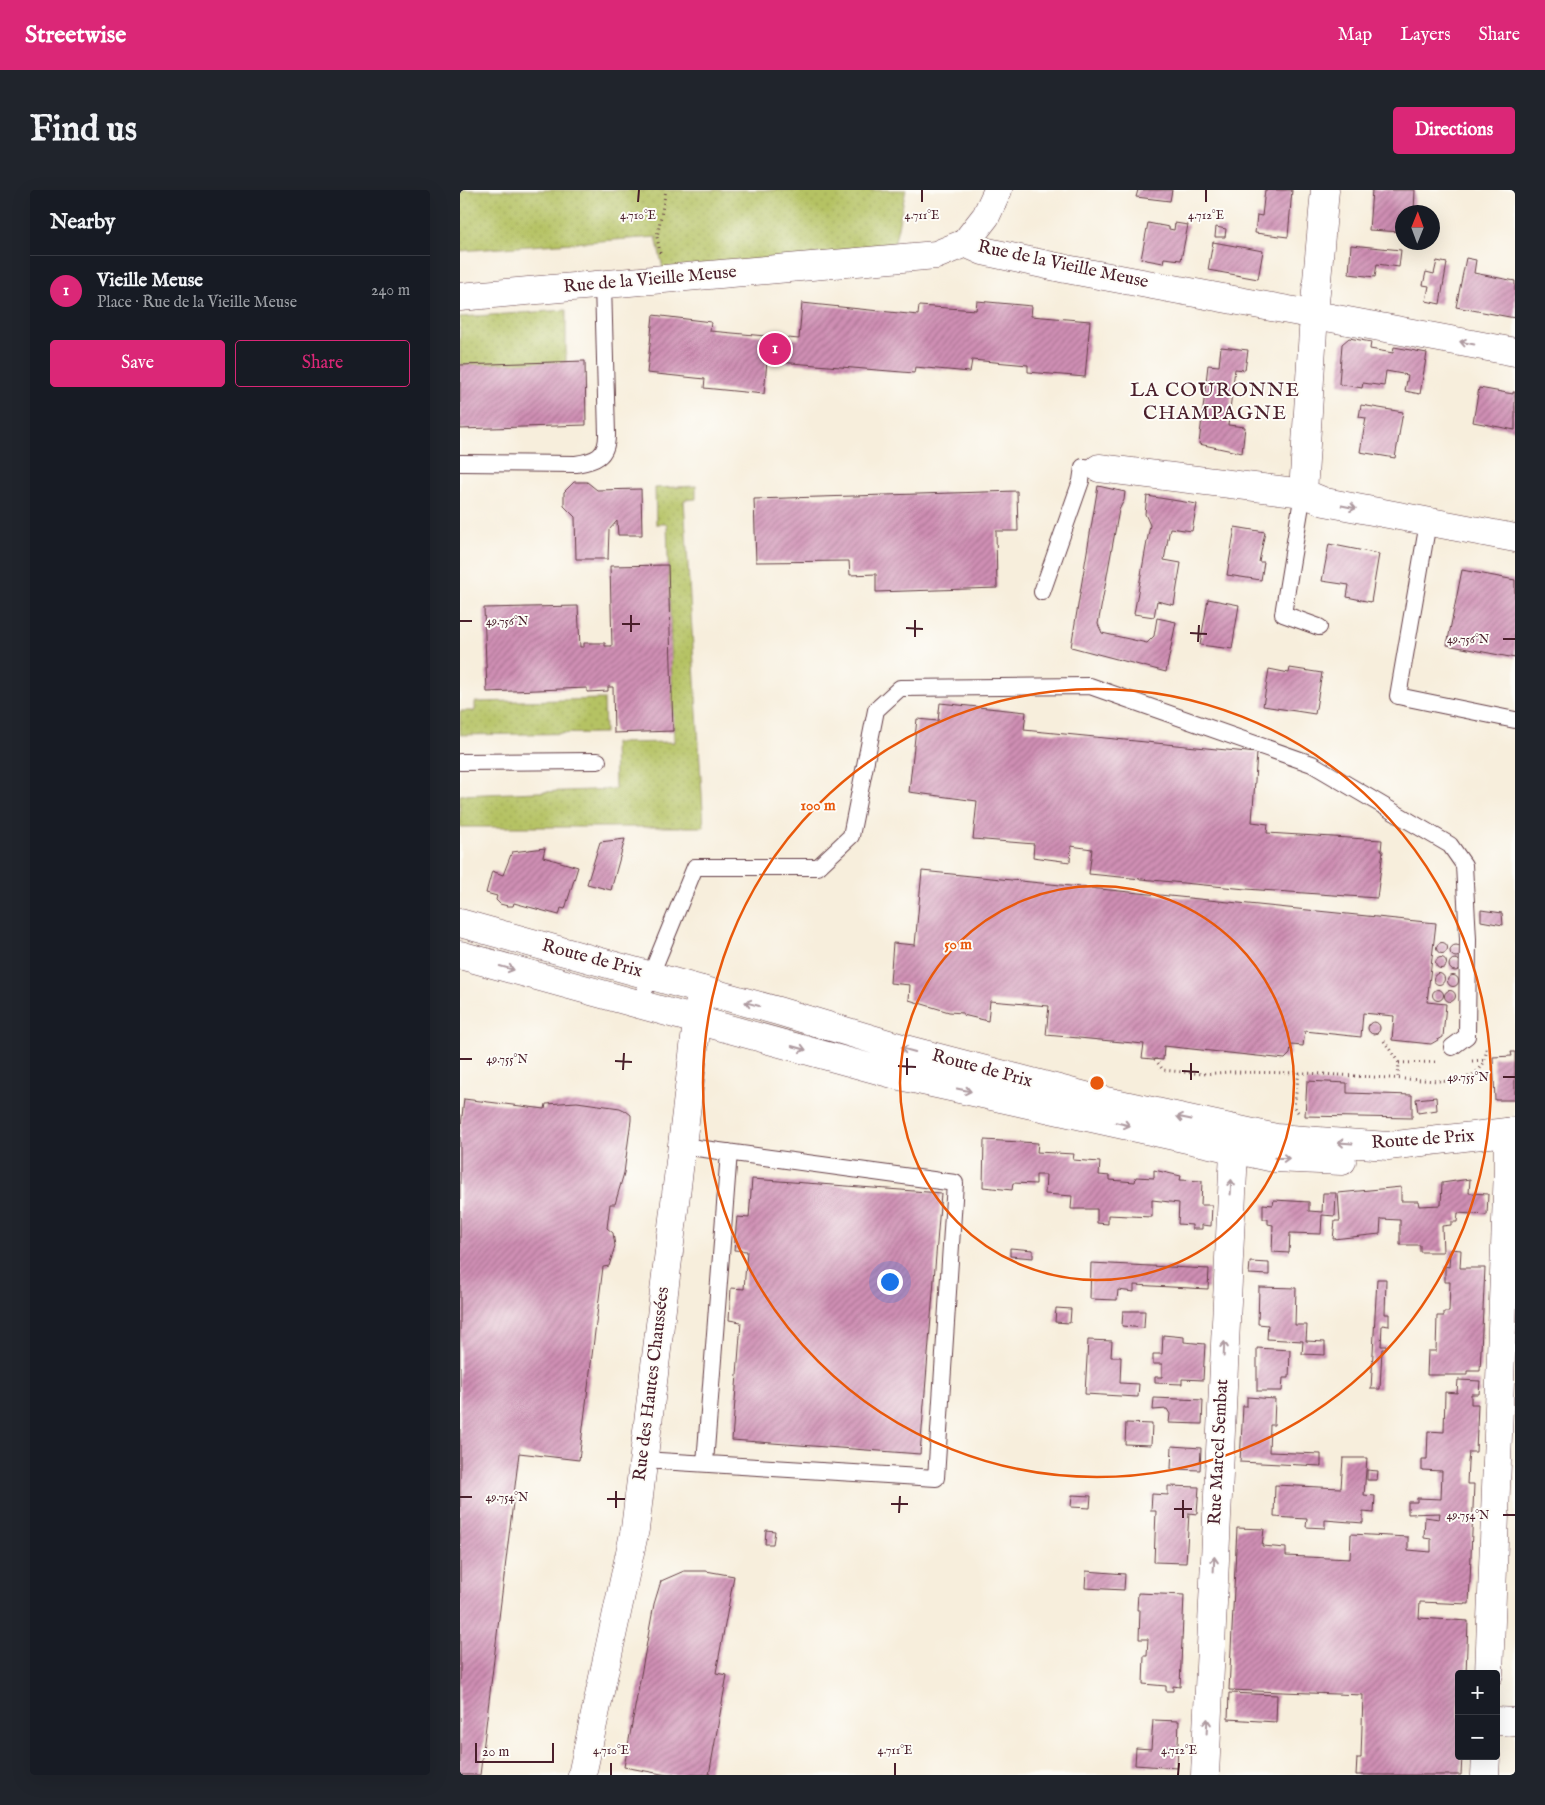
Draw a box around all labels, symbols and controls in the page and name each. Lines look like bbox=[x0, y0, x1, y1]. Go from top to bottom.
text: Streetwise bbox=[25, 20, 126, 51]
text: Map bbox=[1338, 24, 1372, 47]
text: Layers bbox=[1400, 24, 1451, 47]
text: Share bbox=[1479, 24, 1520, 47]
button: Directions bbox=[1393, 107, 1515, 154]
text: Find us bbox=[30, 108, 137, 153]
north arrow bbox=[1395, 205, 1440, 250]
text: 4.710°E bbox=[620, 208, 656, 223]
text: 4.711°E bbox=[905, 208, 939, 223]
text: 4.712°E bbox=[1188, 208, 1224, 223]
text: Nearby bbox=[50, 209, 115, 236]
street label: Rue de la Vieille Meuse bbox=[975, 236, 1151, 294]
street label: Rue de la Vieille Meuse bbox=[562, 261, 738, 299]
text: Vieille Meuse bbox=[97, 269, 203, 293]
text: 1 bbox=[63, 281, 69, 301]
text: 240 m bbox=[371, 281, 410, 301]
text: Place · Rue de la Vieille Meuse bbox=[97, 293, 297, 313]
pin: 1 bbox=[759, 330, 791, 368]
one-way arrow bbox=[1459, 337, 1475, 347]
button: Save bbox=[50, 340, 225, 387]
button: Share bbox=[235, 340, 410, 387]
district label: LA COURONNE CHAMPAGNE bbox=[1130, 378, 1300, 426]
one-way arrow bbox=[1341, 502, 1357, 512]
text: 49.756°N bbox=[486, 614, 529, 629]
text: 49.756°N bbox=[1447, 632, 1490, 647]
text: 100 m bbox=[800, 796, 836, 815]
street label: Route de Prix bbox=[539, 935, 645, 984]
text: 50 m bbox=[944, 935, 972, 954]
one-way arrow bbox=[499, 964, 515, 973]
one-way arrow bbox=[744, 998, 760, 1008]
one-way arrow bbox=[790, 1044, 806, 1053]
one-way arrow bbox=[900, 1044, 916, 1054]
street label: Route de Prix bbox=[929, 1045, 1035, 1094]
text: 49.755°N bbox=[486, 1052, 528, 1067]
text: 49.755°N bbox=[1447, 1070, 1489, 1085]
centre of rings bbox=[1088, 1074, 1106, 1092]
one-way arrow bbox=[956, 1085, 972, 1095]
one-way arrow bbox=[1177, 1113, 1193, 1122]
one-way arrow bbox=[1115, 1120, 1131, 1129]
street label: Route de Prix bbox=[1371, 1125, 1476, 1155]
one-way arrow bbox=[1337, 1138, 1353, 1147]
one-way arrow bbox=[1273, 1154, 1289, 1163]
one-way arrow bbox=[1227, 1179, 1236, 1195]
your location bbox=[877, 1269, 903, 1295]
street label: Rue des Hautes Chaussées bbox=[629, 1286, 675, 1482]
one-way arrow bbox=[1219, 1341, 1229, 1358]
street label: Rue Marcel Sembat bbox=[1204, 1378, 1234, 1526]
text: 49.754°N bbox=[485, 1490, 529, 1505]
text: 49.754°N bbox=[1446, 1508, 1490, 1523]
one-way arrow bbox=[1210, 1556, 1219, 1572]
map controls bbox=[1455, 1670, 1500, 1760]
button: + bbox=[1455, 1670, 1500, 1715]
button: − bbox=[1455, 1715, 1500, 1760]
one-way arrow bbox=[1203, 1719, 1212, 1735]
scale bar bbox=[475, 1740, 554, 1763]
text: 20 m bbox=[482, 1743, 509, 1761]
text: 4.710°E bbox=[593, 1743, 629, 1758]
text: 4.711°E bbox=[878, 1743, 912, 1758]
text: 4.712°E bbox=[1161, 1743, 1197, 1758]

